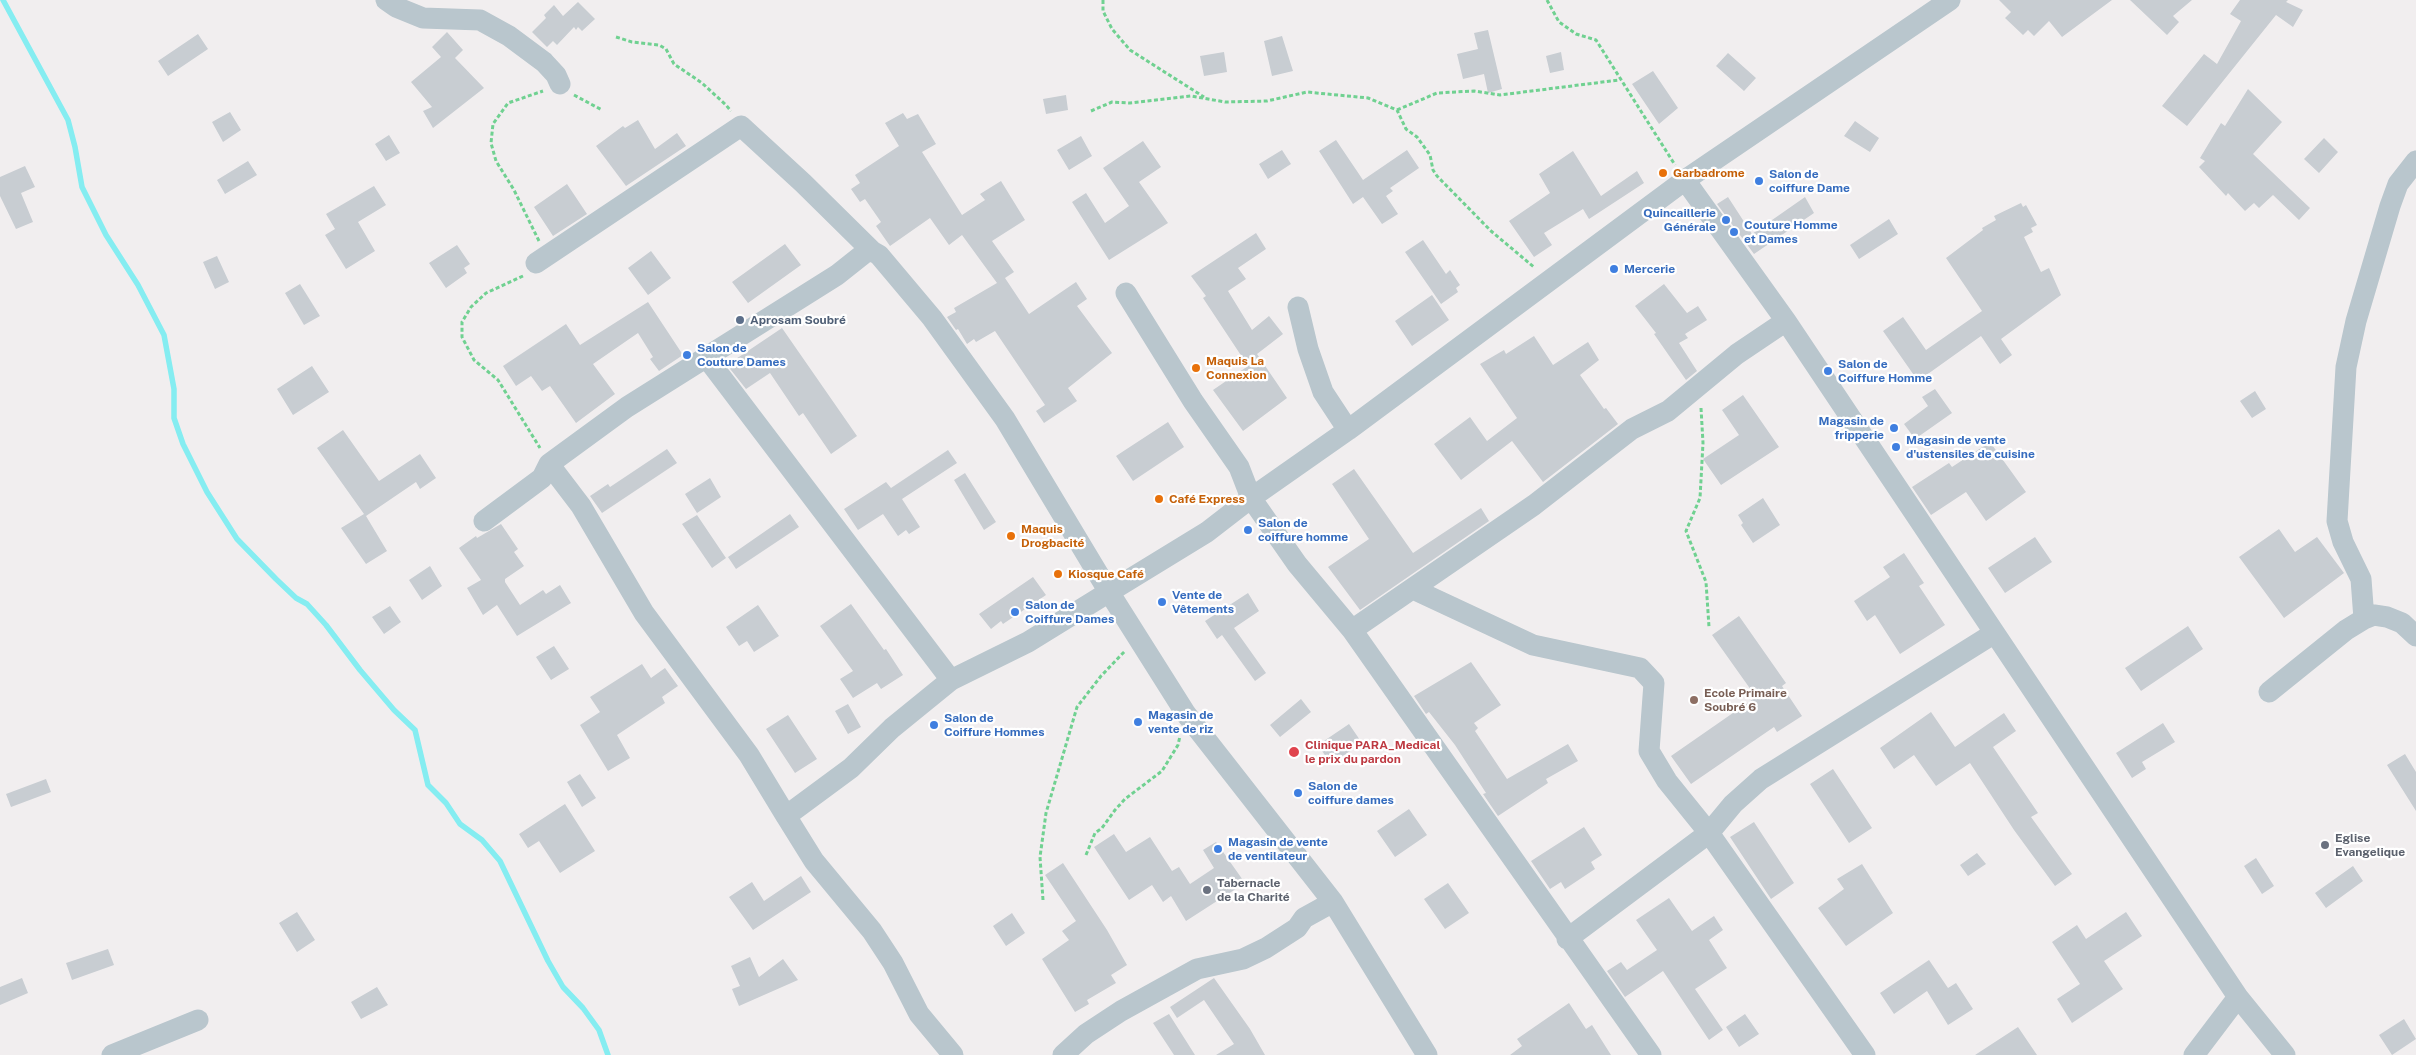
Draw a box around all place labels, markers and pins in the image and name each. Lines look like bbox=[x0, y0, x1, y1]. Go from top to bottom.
place label: Garbadrome bbox=[1673, 166, 1745, 180]
marker: Garbadrome bbox=[1657, 167, 1669, 179]
place label: Salon de coiffure Dame bbox=[1769, 167, 1850, 195]
marker: Salon de coiffure Dame bbox=[1753, 175, 1765, 187]
place label: Quincaillerie Générale bbox=[1643, 206, 1716, 234]
marker: Quincaillerie Générale bbox=[1720, 214, 1732, 226]
place label: Couture Homme et Dames bbox=[1744, 218, 1838, 246]
marker: Couture Homme et Dames bbox=[1728, 226, 1740, 238]
place label: Mercerie bbox=[1624, 262, 1675, 276]
marker: Mercerie bbox=[1608, 263, 1620, 275]
place label: Aprosam Soubré bbox=[750, 313, 846, 327]
marker: Aprosam Soubré bbox=[734, 314, 746, 326]
place label: Salon de Couture Dames bbox=[697, 341, 786, 369]
marker: Salon de Couture Dames bbox=[681, 349, 693, 361]
place label: Maquis La Connexion bbox=[1206, 354, 1266, 382]
place label: Salon de Coiffure Homme bbox=[1838, 357, 1932, 385]
marker: Maquis La Connexion bbox=[1190, 362, 1202, 374]
marker: Salon de Coiffure Homme bbox=[1822, 365, 1834, 377]
place label: Magasin de fripperie bbox=[1819, 414, 1884, 442]
marker: Magasin de fripperie bbox=[1888, 422, 1900, 434]
place label: Magasin de vente d'ustensiles de cuisine bbox=[1906, 433, 2035, 461]
marker: Magasin de vente d'ustensiles de cuisine bbox=[1890, 441, 1902, 453]
place label: Café Express bbox=[1169, 492, 1245, 506]
marker: Café Express bbox=[1153, 493, 1165, 505]
place label: Salon de coiffure homme bbox=[1258, 516, 1348, 544]
place label: Maquis Drogbacité bbox=[1021, 522, 1084, 550]
marker: Salon de coiffure homme bbox=[1242, 524, 1254, 536]
marker: Maquis Drogbacité bbox=[1005, 530, 1017, 542]
place label: Kiosque Café bbox=[1068, 567, 1144, 581]
marker: Kiosque Café bbox=[1052, 568, 1064, 580]
place label: Vente de Vêtements bbox=[1172, 588, 1234, 616]
marker: Vente de Vêtements bbox=[1156, 596, 1168, 608]
place label: Salon de Coiffure Dames bbox=[1025, 598, 1114, 626]
marker: Salon de Coiffure Dames bbox=[1009, 606, 1021, 618]
place label: Ecole Primaire Soubré 6 bbox=[1704, 686, 1787, 714]
marker: Ecole Primaire Soubré 6 bbox=[1688, 694, 1700, 706]
place label: Magasin de vente de riz bbox=[1148, 708, 1213, 736]
place label: Salon de Coiffure Hommes bbox=[944, 711, 1045, 739]
marker: Magasin de vente de riz bbox=[1132, 716, 1144, 728]
marker: Salon de Coiffure Hommes bbox=[928, 719, 940, 731]
place label: Clinique PARA_Medical le prix du pardon bbox=[1305, 738, 1440, 766]
marker: Clinique PARA_Medical le prix du pardon bbox=[1287, 745, 1301, 759]
place label: Salon de coiffure dames bbox=[1308, 779, 1394, 807]
marker: Salon de coiffure dames bbox=[1292, 787, 1304, 799]
place label: Eglise Evangelique bbox=[2335, 831, 2405, 859]
place label: Magasin de vente de ventilateur bbox=[1228, 835, 1328, 863]
marker: Eglise Evangelique bbox=[2319, 839, 2331, 851]
marker: Magasin de vente de ventilateur bbox=[1212, 843, 1224, 855]
place label: Tabernacle de la Charité bbox=[1217, 876, 1290, 904]
marker: Tabernacle de la Charité bbox=[1201, 884, 1213, 896]

